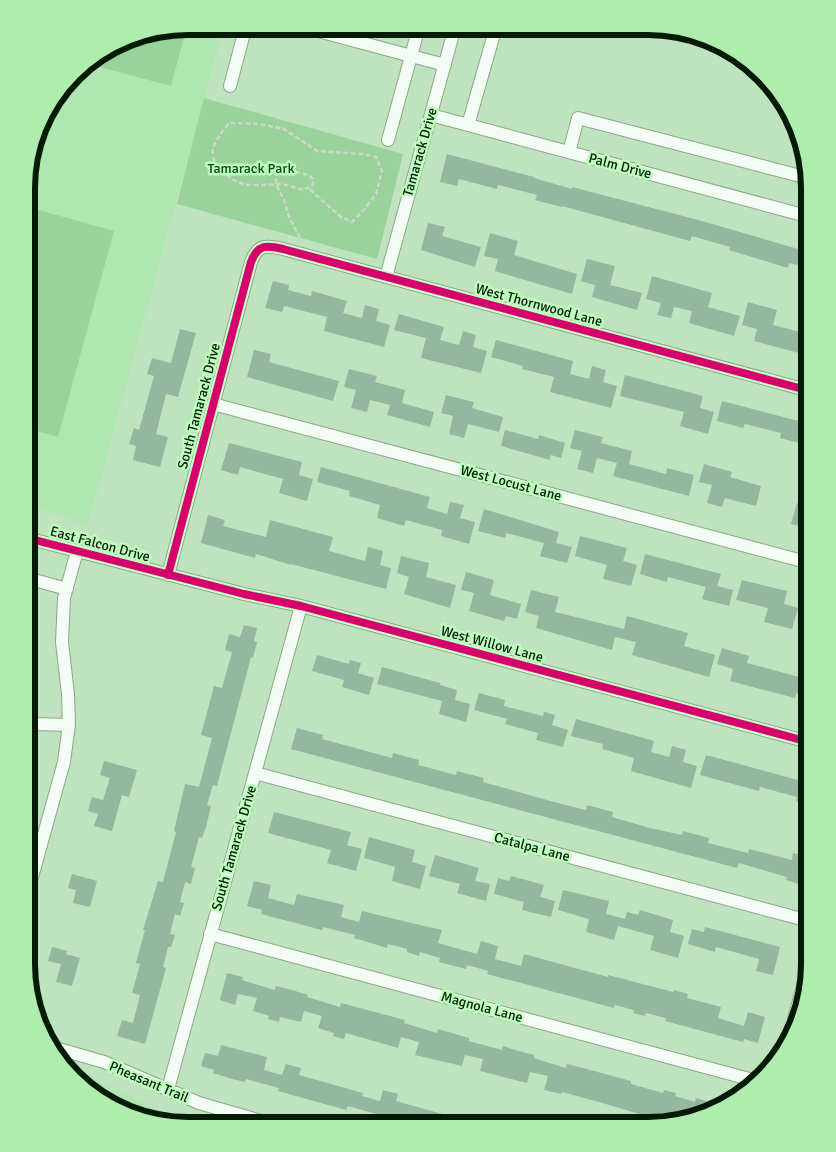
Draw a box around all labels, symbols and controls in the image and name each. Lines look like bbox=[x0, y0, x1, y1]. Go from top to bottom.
street label: Tamarack Drive bbox=[399, 106, 441, 198]
street label: Palm Drive bbox=[587, 149, 653, 183]
park label: Tamarack Park bbox=[208, 160, 294, 177]
street label: West Thornwood Lane bbox=[474, 280, 604, 330]
street label: South Tamarack Drive bbox=[174, 341, 224, 471]
street label: West Locust Lane bbox=[459, 461, 563, 505]
street label: East Falcon Drive bbox=[48, 522, 152, 566]
street label: West Willow Lane bbox=[439, 622, 545, 666]
street label: South Tamarack Drive bbox=[208, 783, 260, 913]
street label: Catalpa Lane bbox=[492, 829, 572, 865]
street label: Magnola Lane bbox=[439, 988, 525, 1026]
street label: Pheasant Trail bbox=[107, 1058, 191, 1106]

